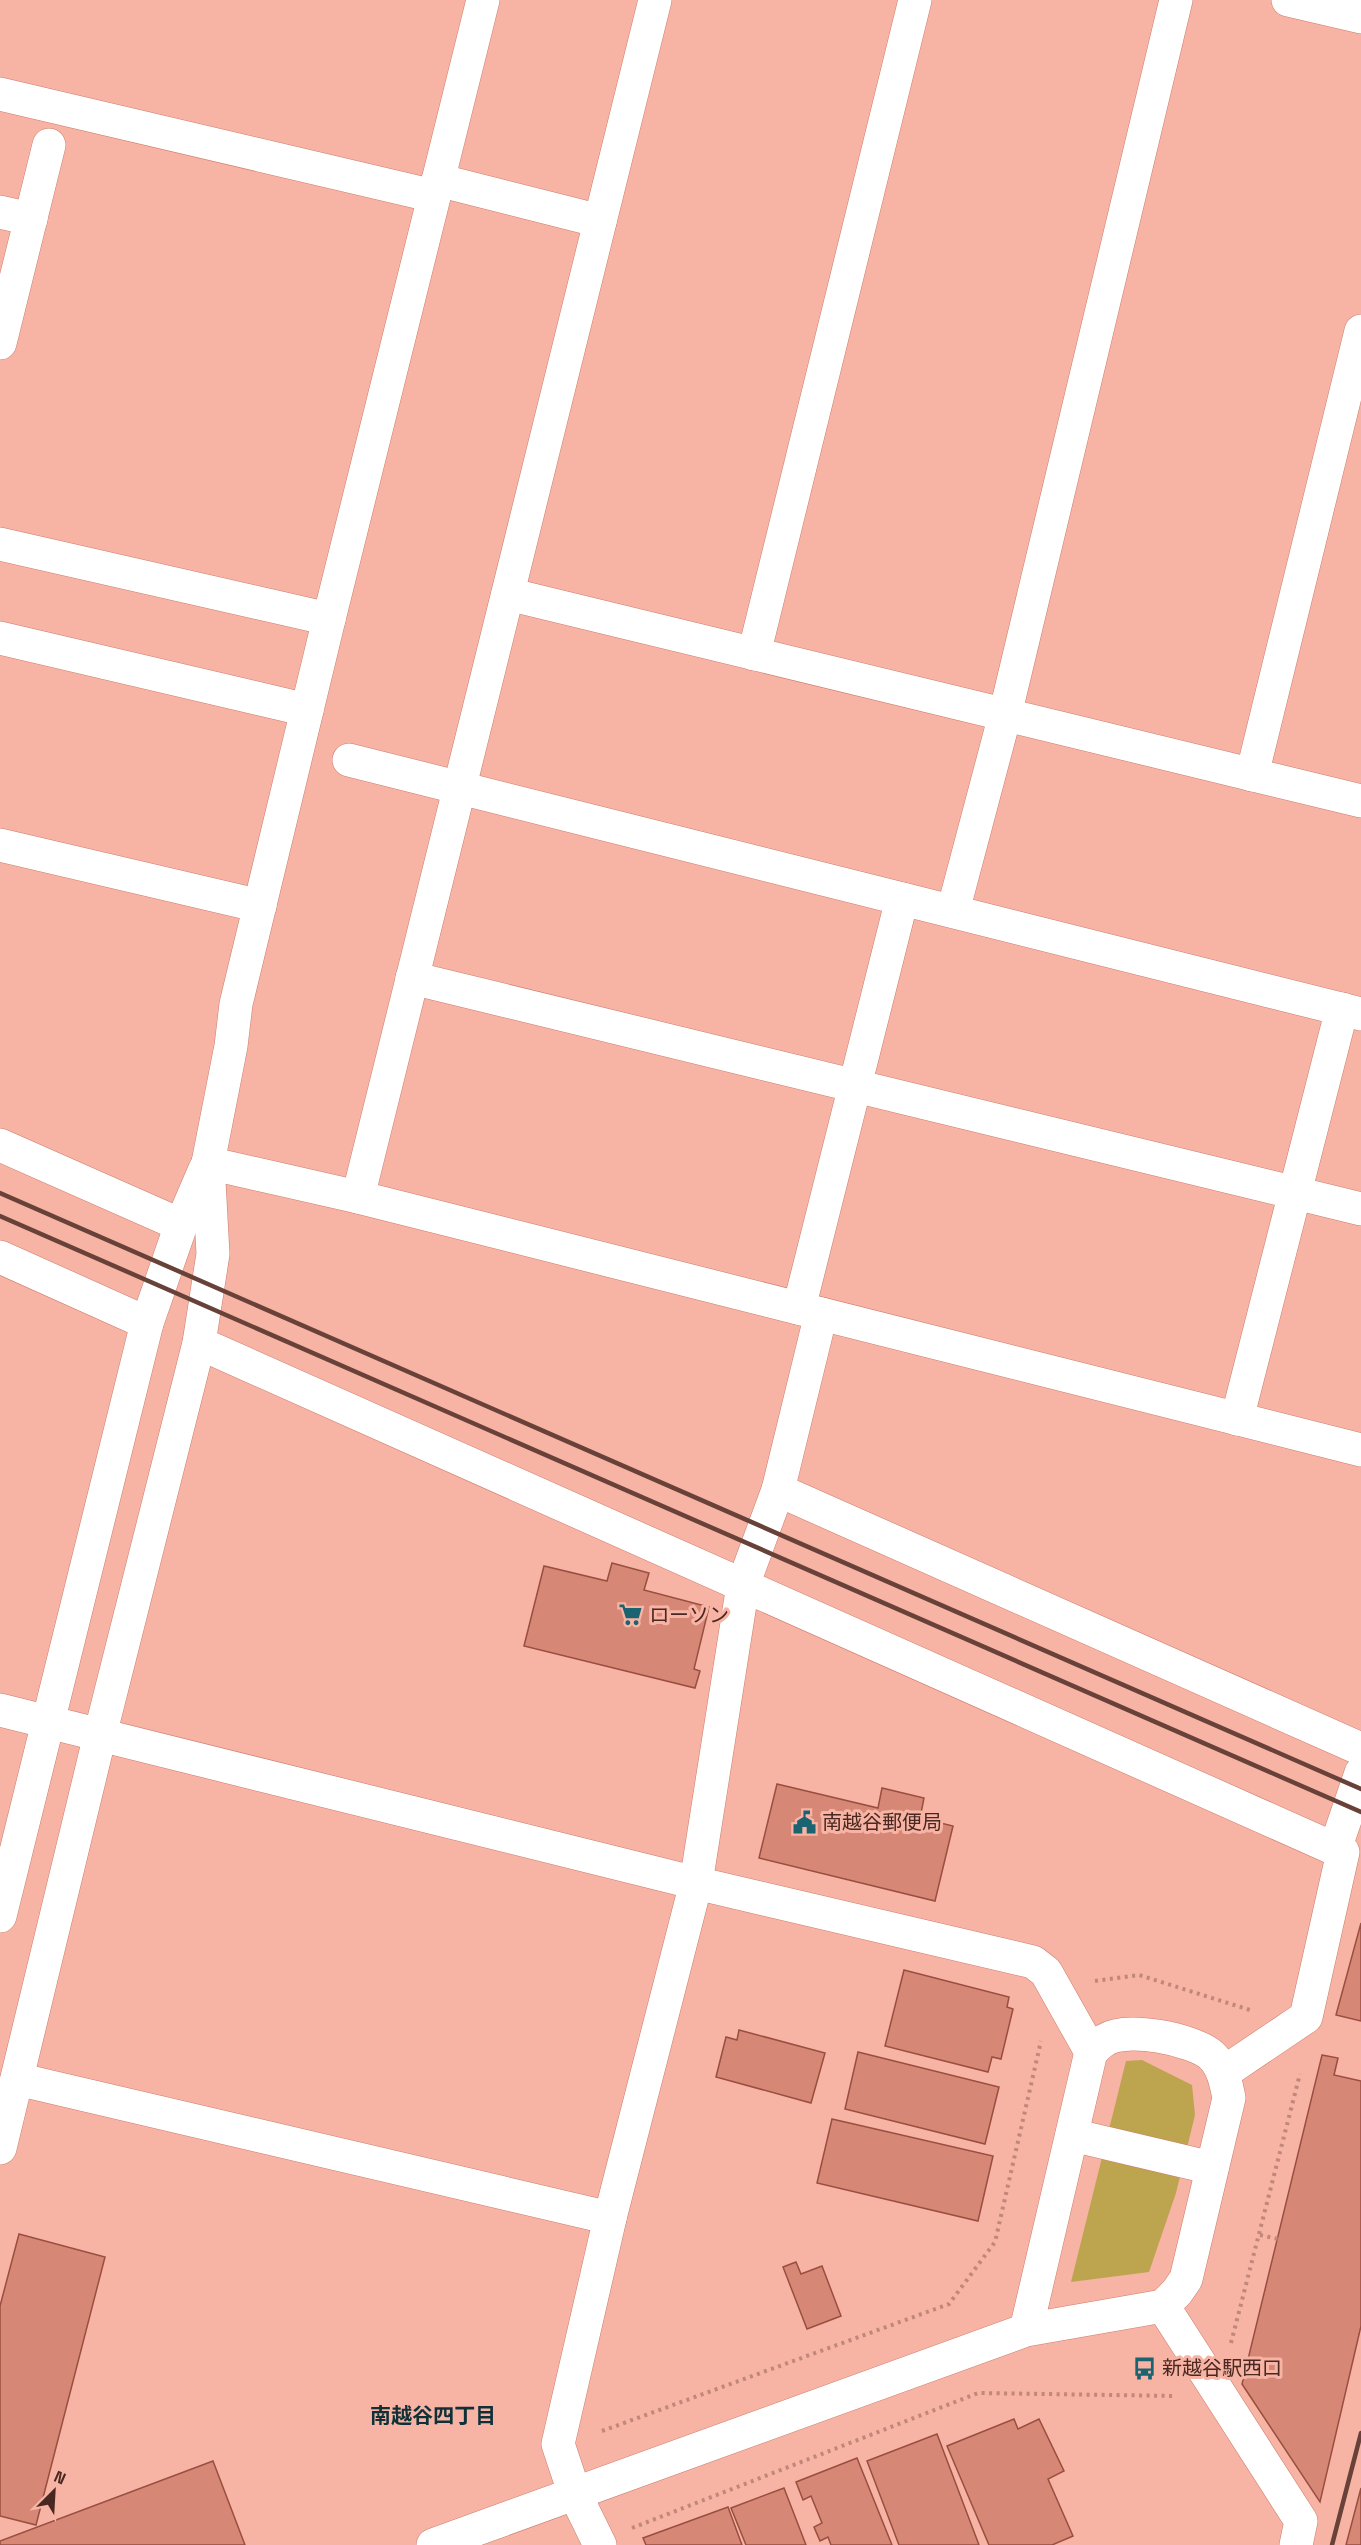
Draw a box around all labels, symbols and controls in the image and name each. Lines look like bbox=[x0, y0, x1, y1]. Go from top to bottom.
supermarket icon: ローソン bbox=[618, 1602, 644, 1628]
place label: ローソン bbox=[649, 1602, 729, 1628]
public building icon: 南越谷郵便局 bbox=[791, 1809, 817, 1835]
place label: 南越谷郵便局 bbox=[822, 1809, 942, 1835]
bus stop icon: 新越谷駅西口 bbox=[1131, 2355, 1157, 2381]
place label: 新越谷駅西口 bbox=[1162, 2355, 1282, 2381]
district label: 南越谷四丁目 bbox=[370, 2402, 496, 2429]
north arrow bbox=[24, 2461, 84, 2521]
text: N bbox=[51, 2466, 69, 2490]

